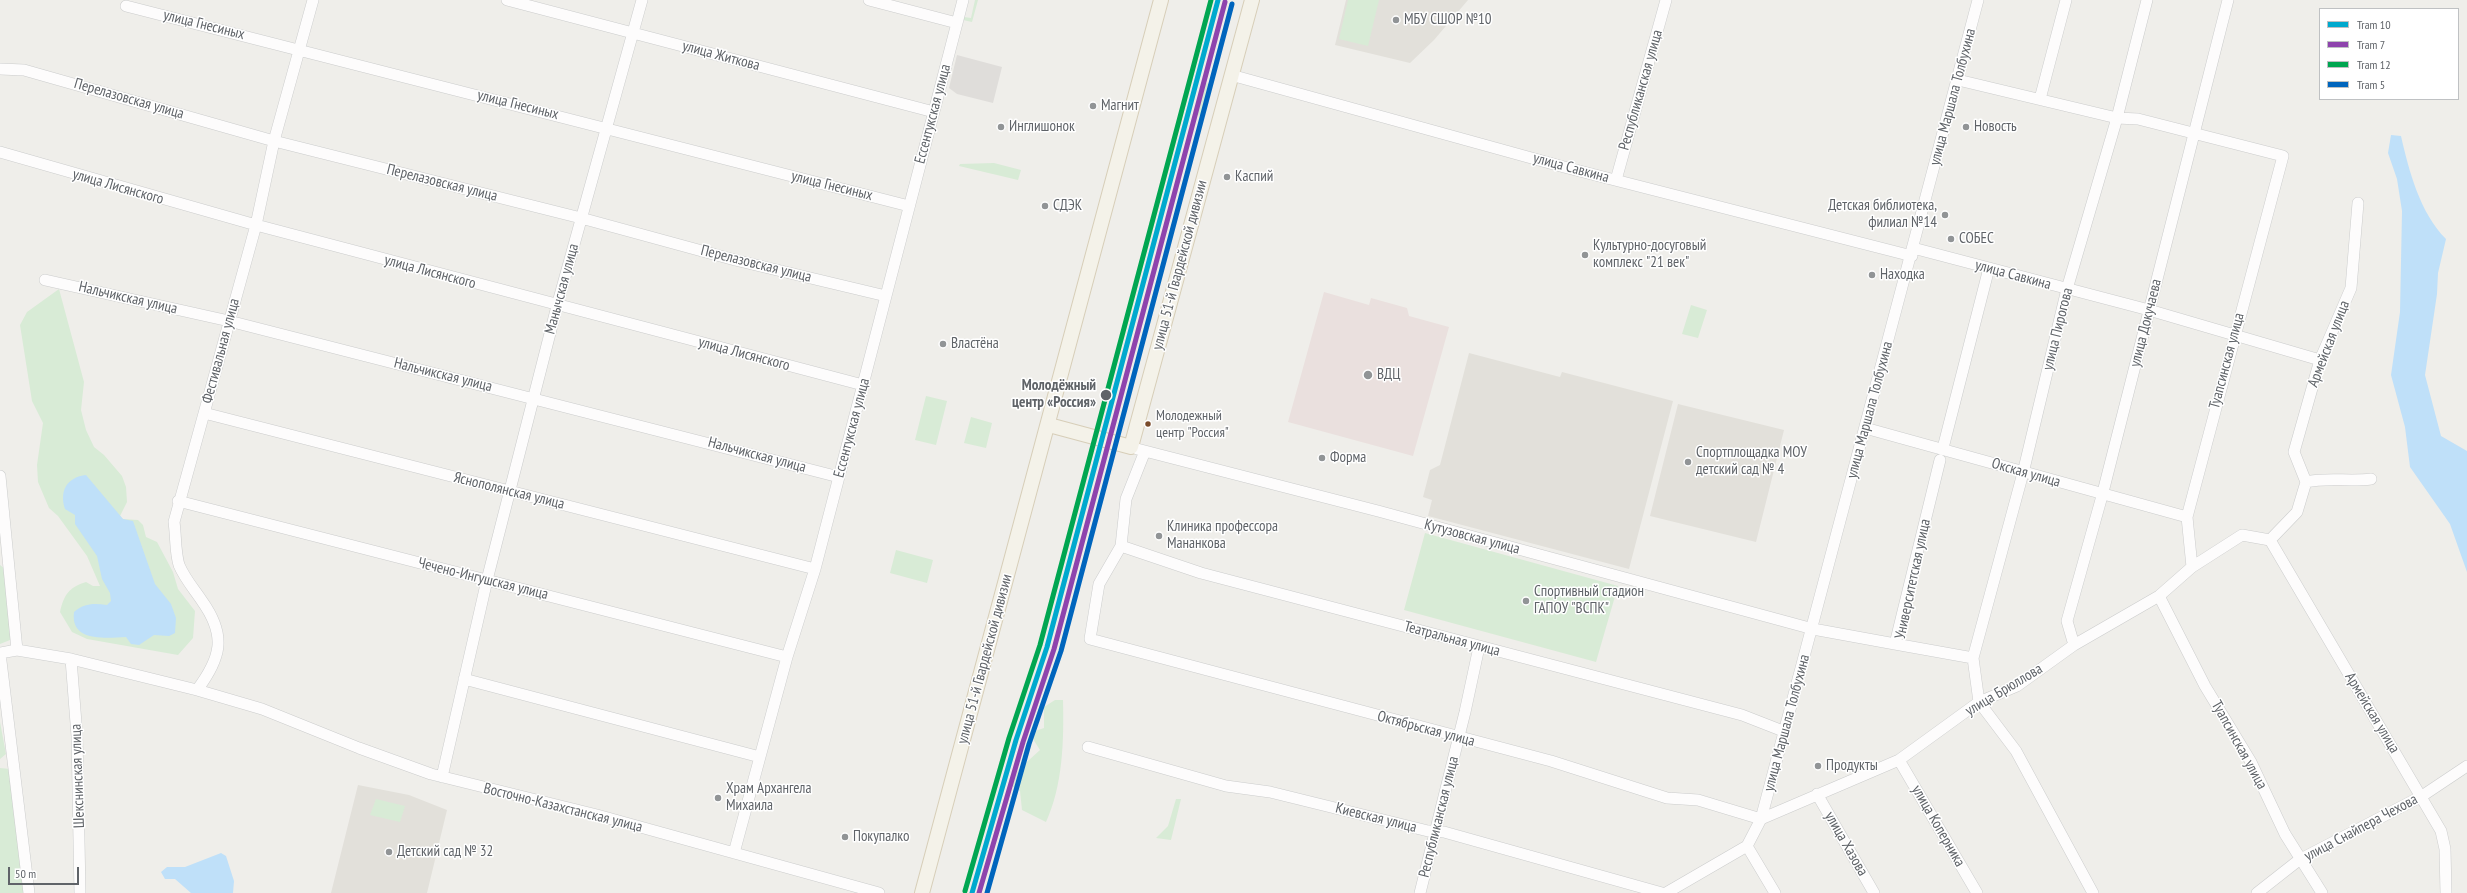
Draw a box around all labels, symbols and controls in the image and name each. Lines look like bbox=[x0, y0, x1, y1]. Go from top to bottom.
street label: улица Гнесиных bbox=[161, 6, 247, 44]
legend bbox=[2319, 8, 2459, 100]
place label: МБУ СШОР №10 bbox=[1404, 11, 1492, 29]
marker: МБУ СШОР №10 bbox=[1391, 15, 1401, 25]
text: Tram 10 bbox=[2357, 17, 2391, 32]
street label: улица Маршала Толбухина bbox=[1926, 26, 1980, 168]
street label: Республиканская улица bbox=[1615, 28, 1667, 152]
street label: улица Житкова bbox=[680, 37, 762, 75]
text: Tram 7 bbox=[2357, 37, 2385, 52]
text: Tram 12 bbox=[2357, 57, 2391, 72]
street label: Ессентукская улица bbox=[911, 62, 955, 166]
street label: Перелазовская улица bbox=[72, 75, 186, 123]
text: Tram 5 bbox=[2357, 77, 2385, 92]
street label: улица Гнесиных bbox=[475, 86, 561, 124]
place label: Магнит bbox=[1101, 97, 1139, 115]
marker: Магнит bbox=[1088, 101, 1098, 111]
place label: Инглишонок bbox=[1009, 118, 1075, 136]
place label: Новость bbox=[1974, 118, 2017, 136]
marker: Инглишонок bbox=[996, 122, 1006, 132]
marker: Новость bbox=[1961, 122, 1971, 132]
street label: улица Савкина bbox=[1531, 149, 1611, 187]
street label: Перелазовская улица bbox=[385, 161, 499, 205]
street label: улица Лисянского bbox=[70, 165, 166, 209]
street label: улица Гнесиных bbox=[789, 167, 875, 205]
place label: Каспий bbox=[1235, 168, 1273, 186]
marker: Каспий bbox=[1222, 172, 1232, 182]
street label: улица 51-й Гвардейской дивизии bbox=[1149, 178, 1211, 352]
place label: СДЭК bbox=[1053, 197, 1082, 215]
place label: Детская библиотека, филиал №14 bbox=[1828, 197, 1937, 232]
marker: СДЭК bbox=[1040, 201, 1050, 211]
marker: Детская библиотека, филиал №14 bbox=[1940, 210, 1950, 220]
place label: СОБЕС bbox=[1959, 230, 1994, 248]
marker: СОБЕС bbox=[1946, 234, 1956, 244]
place label: Культурно-досуговый комплекс "21 век" bbox=[1593, 237, 1706, 272]
street label: Манычская улица bbox=[541, 242, 583, 336]
street label: Перелазовская улица bbox=[699, 242, 813, 286]
marker: Культурно-досуговый комплекс "21 век" bbox=[1580, 250, 1590, 260]
street label: улица Лисянского bbox=[382, 251, 478, 293]
street label: улица Савкина bbox=[1973, 256, 2053, 294]
place label: Находка bbox=[1880, 266, 1925, 284]
marker: Находка bbox=[1867, 270, 1877, 280]
street label: улица Докучаева bbox=[2126, 277, 2166, 369]
street label: Нальчикская улица bbox=[77, 278, 179, 318]
street label: улица Пирогова bbox=[2039, 286, 2077, 372]
street label: Фестивальная улица bbox=[198, 296, 244, 406]
street label: Армейская улица bbox=[2304, 298, 2354, 390]
street label: Туапсинская улица bbox=[2206, 311, 2248, 411]
street label: улица Лисянского bbox=[696, 333, 792, 375]
place label: Властёна bbox=[951, 335, 999, 353]
marker: Властёна bbox=[938, 339, 948, 349]
street label: улица Маршала Толбухина bbox=[1843, 339, 1897, 481]
street label: Нальчикская улица bbox=[392, 354, 494, 396]
place label: ВДЦ bbox=[1377, 366, 1400, 384]
marker: ВДЦ bbox=[1362, 369, 1374, 381]
street label: Ессентукская улица bbox=[830, 376, 874, 480]
place label: Молодёжный центр «Россия» bbox=[1012, 377, 1096, 412]
marker: Молодёжный центр «Россия» bbox=[1099, 388, 1113, 402]
place label: Молодежный центр "Россия" bbox=[1156, 408, 1229, 440]
marker: Молодежный центр "Россия" bbox=[1143, 419, 1153, 429]
street label: Нальчикская улица bbox=[706, 433, 808, 477]
place label: Спортплощадка МОУ детский сад № 4 bbox=[1696, 444, 1807, 479]
place label: Форма bbox=[1330, 449, 1366, 467]
marker: Форма bbox=[1317, 453, 1327, 463]
street label: Окская улица bbox=[1989, 455, 2063, 491]
marker: Спортплощадка МОУ детский сад № 4 bbox=[1683, 457, 1693, 467]
street label: Яснополянская улица bbox=[452, 469, 566, 513]
street label: Кутузовская улица bbox=[1422, 516, 1522, 558]
street label: Университетская улица bbox=[1891, 517, 1935, 641]
place label: Клиника профессора Мананкова bbox=[1167, 518, 1278, 553]
marker: Клиника профессора Мананкова bbox=[1154, 531, 1164, 541]
street label: Чечено-Ингушская улица bbox=[416, 554, 550, 604]
street label: улица 51-й Гвардейской дивизии bbox=[954, 572, 1016, 746]
place label: Спортивный стадион ГАПОУ "ВСПК" bbox=[1534, 583, 1644, 618]
marker: Спортивный стадион ГАПОУ "ВСПК" bbox=[1521, 596, 1531, 606]
street label: Театральная улица bbox=[1402, 618, 1502, 660]
street label: улица Маршала Толбухина bbox=[1760, 652, 1814, 794]
street label: улица Брюллова bbox=[1962, 660, 2046, 720]
street label: Армейская улица bbox=[2341, 669, 2403, 757]
street label: Туапсинская улица bbox=[2207, 698, 2271, 792]
street label: Октябрьская улица bbox=[1375, 707, 1477, 751]
street label: Шекснинская улица bbox=[67, 724, 89, 828]
street label: Республиканская улица bbox=[1415, 755, 1463, 879]
place label: Продукты bbox=[1826, 757, 1878, 775]
marker: Продукты bbox=[1813, 761, 1823, 771]
street label: Восточно-Казахстанская улица bbox=[482, 780, 644, 836]
place label: Храм Архангела Михаила bbox=[726, 780, 811, 815]
street label: улица Коперника bbox=[1907, 782, 1969, 870]
street label: улица Снайпера Чехова bbox=[2301, 790, 2421, 866]
marker: Храм Архангела Михаила bbox=[713, 793, 723, 803]
street label: Киевская улица bbox=[1333, 799, 1419, 837]
street label: улица Хазова bbox=[1820, 809, 1872, 879]
place label: Покупалко bbox=[853, 828, 910, 846]
marker: Покупалко bbox=[840, 832, 850, 842]
place label: Детский сад № 32 bbox=[397, 843, 493, 861]
marker: Детский сад № 32 bbox=[384, 847, 394, 857]
scale bar bbox=[10, 859, 81, 885]
text: 50 m bbox=[15, 866, 36, 881]

